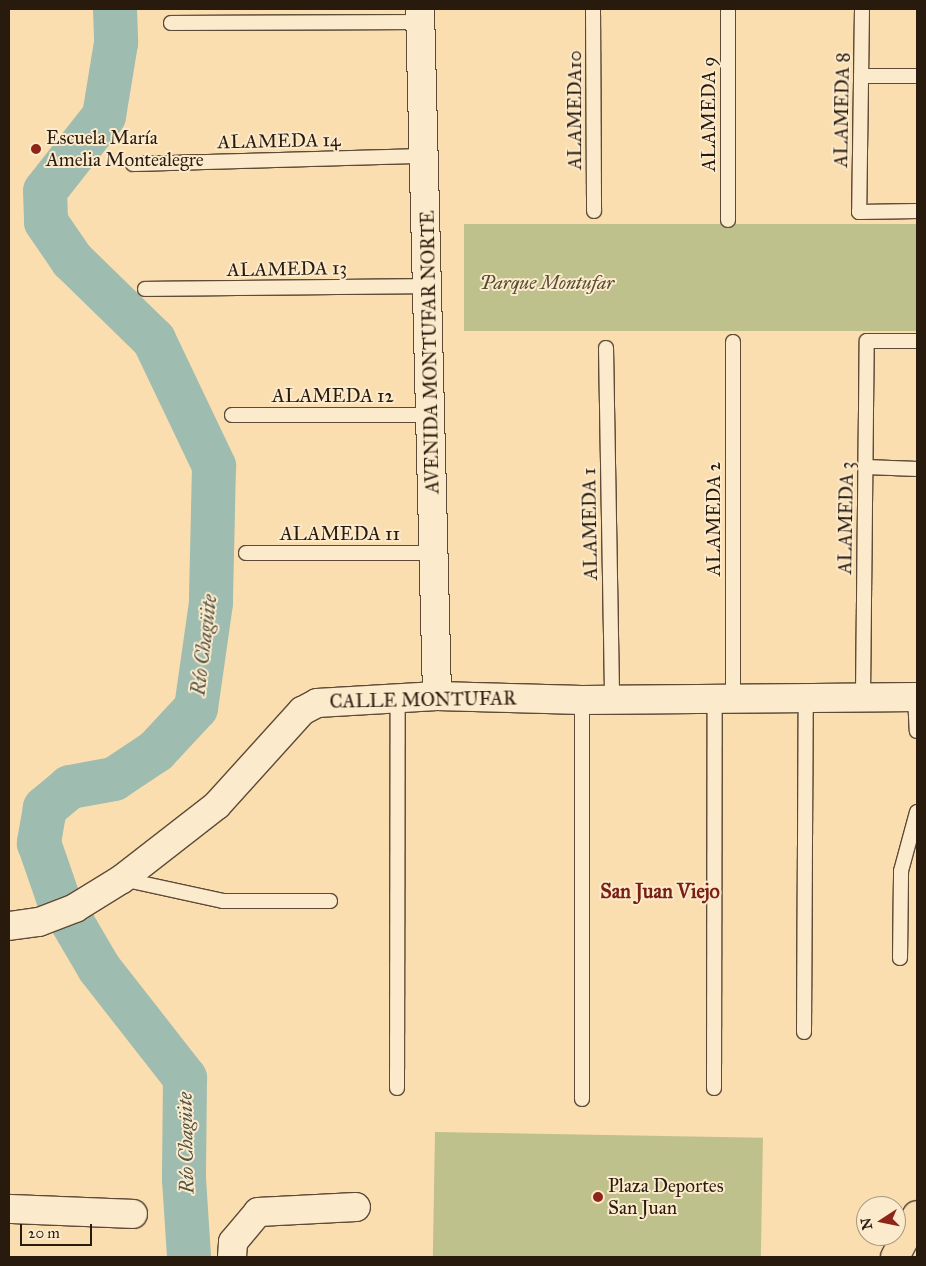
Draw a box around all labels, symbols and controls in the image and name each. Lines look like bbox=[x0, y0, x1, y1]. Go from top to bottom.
street label: ALAMEDA10 bbox=[564, 50, 586, 170]
street label: ALAMEDA 8 bbox=[830, 52, 854, 168]
street label: ALAMEDA 9 bbox=[698, 56, 720, 172]
place label: Escuela María Amelia Montealegre bbox=[46, 127, 204, 171]
street label: ALAMEDA 14 bbox=[217, 129, 341, 153]
marker: Escuela María Amelia Montealegre bbox=[30, 143, 42, 155]
street label: AVENIDA MONTUFAR NORTE bbox=[416, 210, 444, 494]
street label: ALAMEDA 13 bbox=[227, 257, 347, 281]
park label: Parque Montufar bbox=[480, 272, 614, 294]
street label: ALAMEDA 12 bbox=[272, 385, 394, 407]
street label: ALAMEDA 2 bbox=[703, 462, 725, 576]
street label: ALAMEDA 3 bbox=[834, 462, 858, 574]
street label: ALAMEDA 1 bbox=[578, 468, 602, 580]
street label: ALAMEDA 11 bbox=[280, 523, 400, 545]
water label: Río Chagüite bbox=[186, 593, 222, 697]
street label: CALLE MONTUFAR bbox=[329, 687, 517, 713]
district label: San Juan Viejo bbox=[600, 879, 720, 903]
water label: Río Chagüite bbox=[173, 1092, 199, 1194]
place label: Plaza Deportes San Juan bbox=[608, 1175, 724, 1219]
marker: Plaza Deportes San Juan bbox=[592, 1191, 604, 1203]
north arrow bbox=[856, 1196, 906, 1246]
scale bar bbox=[22, 1214, 95, 1246]
text: N bbox=[857, 1216, 876, 1231]
text: 20 m bbox=[28, 1224, 60, 1242]

